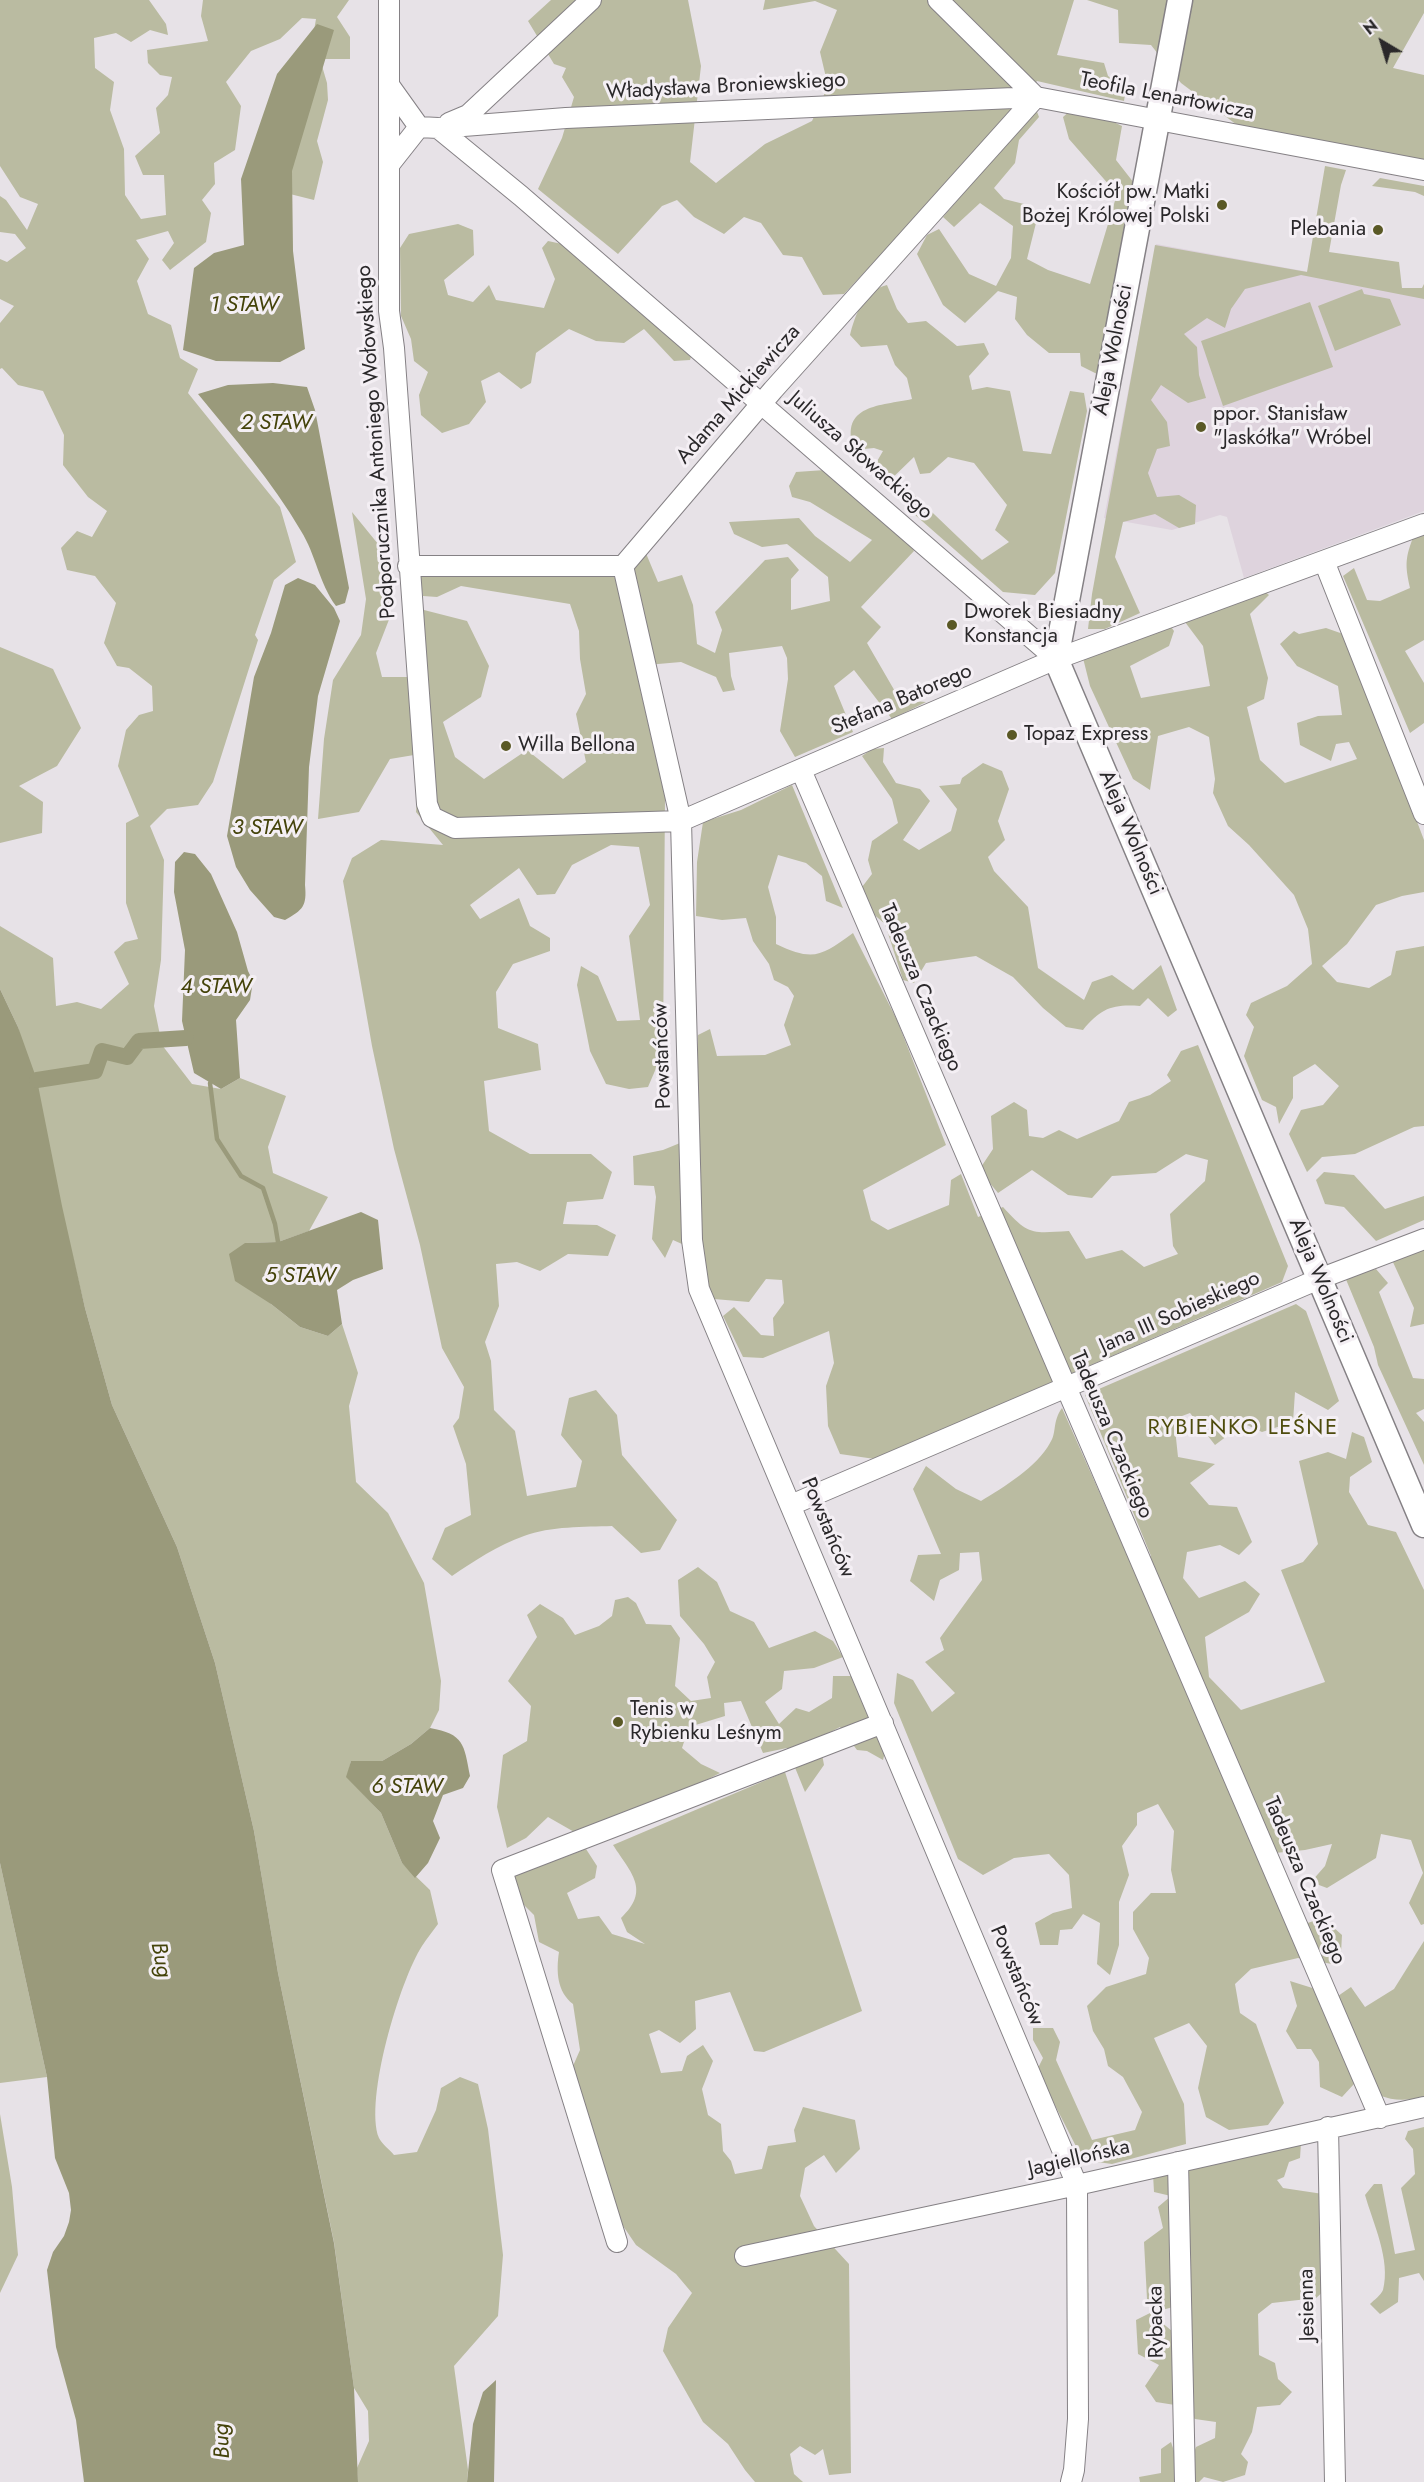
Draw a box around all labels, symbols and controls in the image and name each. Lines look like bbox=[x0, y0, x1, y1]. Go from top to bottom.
north arrow bbox=[1352, 12, 1412, 72]
text: N bbox=[1359, 14, 1383, 40]
street label: Władysława Broniewskiego bbox=[606, 68, 846, 106]
street label: Teofila Lenartowicza bbox=[1078, 68, 1256, 126]
place label: Kościół pw. Matki Bożej Królowej Polski bbox=[1022, 180, 1210, 230]
marker: Kościół pw. Matki Bożej Królowej Polski bbox=[1215, 198, 1229, 212]
place label: Plebania bbox=[1290, 217, 1366, 243]
marker: Plebania bbox=[1371, 223, 1385, 237]
street label: Podporucznika Antoniego Wołowskiego bbox=[352, 264, 402, 620]
street label: Aleja Wolności bbox=[1089, 282, 1139, 418]
water label: 1 STAW bbox=[210, 293, 278, 319]
street label: Adama Mickiewicza bbox=[672, 320, 806, 470]
street label: Juliusza Słowackiego bbox=[783, 387, 937, 525]
place label: ppor. Stanisław "Jaskółka" Wróbel bbox=[1213, 402, 1372, 452]
water label: 2 STAW bbox=[240, 411, 312, 437]
marker: ppor. Stanisław "Jaskółka" Wróbel bbox=[1194, 420, 1208, 434]
place label: Dworek Biesiadny Konstancja bbox=[964, 600, 1121, 650]
marker: Dworek Biesiadny Konstancja bbox=[945, 618, 959, 632]
street label: Stefana Batorego bbox=[828, 659, 976, 741]
place label: Topaz Express bbox=[1024, 722, 1148, 748]
marker: Topaz Express bbox=[1005, 728, 1019, 742]
place label: Willa Bellona bbox=[518, 733, 635, 759]
marker: Willa Bellona bbox=[499, 739, 513, 753]
street label: Aleja Wolności bbox=[1092, 767, 1168, 899]
water label: 3 STAW bbox=[232, 816, 302, 842]
street label: Tadeusza Czackiego bbox=[873, 901, 967, 1075]
water label: 4 STAW bbox=[180, 975, 252, 1001]
street label: Powstańców bbox=[649, 1002, 677, 1110]
street label: Aleja Wolności bbox=[1282, 1215, 1358, 1347]
water label: 5 STAW bbox=[264, 1264, 336, 1290]
street label: Jana III Sobieskiego bbox=[1096, 1266, 1264, 1360]
street label: Tadeusza Czackiego bbox=[1064, 1348, 1158, 1522]
district label: RYBIENKO LEŚNE bbox=[1148, 1416, 1338, 1442]
street label: Powstańców bbox=[795, 1474, 859, 1582]
place label: Tenis w Rybienku Leśnym bbox=[630, 1697, 782, 1747]
marker: Tenis w Rybienku Leśnym bbox=[611, 1715, 625, 1729]
water label: 6 STAW bbox=[371, 1775, 443, 1801]
street label: Tadeusza Czackiego bbox=[1257, 1794, 1351, 1968]
street label: Powstańców bbox=[984, 1922, 1048, 2030]
water label: Bug bbox=[144, 1940, 176, 1980]
street label: Jagiellońska bbox=[1026, 2135, 1132, 2183]
street label: Jesienna bbox=[1295, 2268, 1321, 2342]
street label: Rybacka bbox=[1144, 2286, 1170, 2358]
water label: Bug bbox=[209, 2423, 237, 2459]

